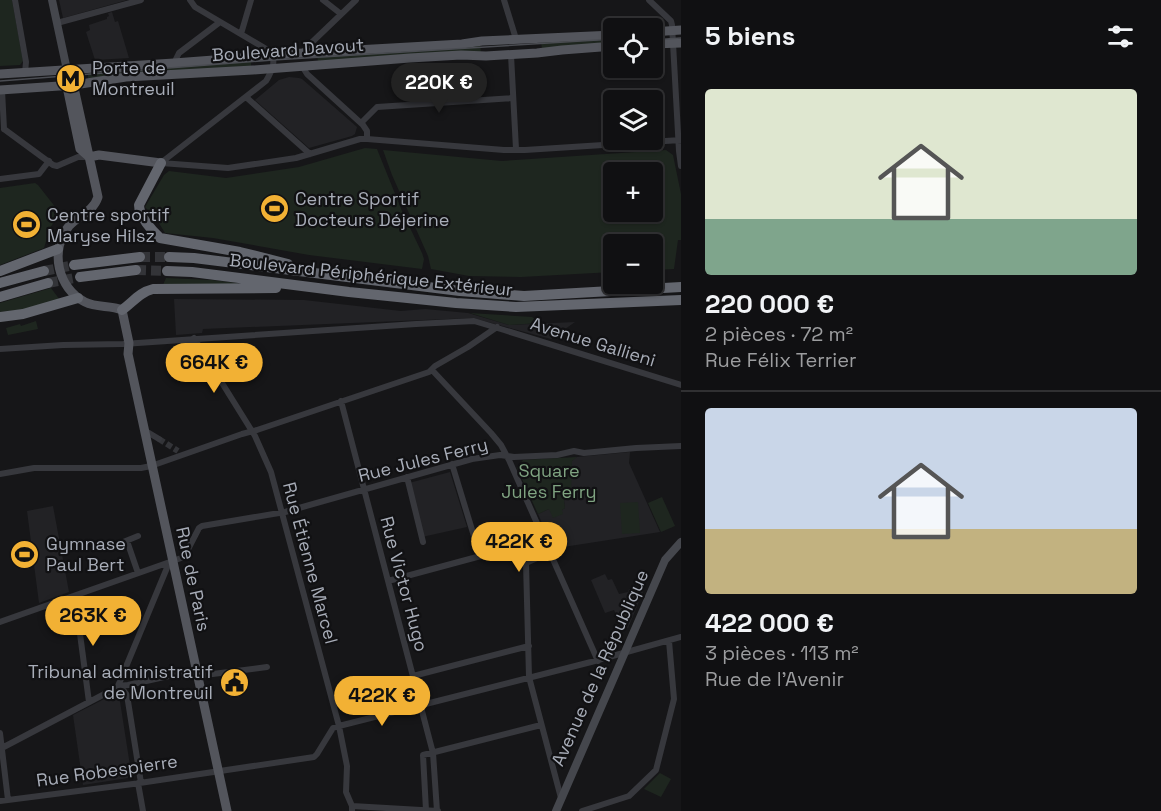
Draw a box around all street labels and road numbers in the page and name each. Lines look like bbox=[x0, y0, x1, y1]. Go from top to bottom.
street label: Boulevard Davout bbox=[211, 33, 365, 66]
street label: Boulevard Périphérique Extérieur bbox=[228, 248, 514, 301]
street label: Avenue Gallieni bbox=[528, 312, 659, 371]
street label: Rue Jules Ferry bbox=[356, 432, 490, 487]
street label: Rue Étienne Marcel bbox=[278, 479, 343, 646]
street label: Rue Victor Hugo bbox=[375, 514, 434, 654]
street label: Rue de Paris bbox=[171, 525, 216, 633]
street label: Avenue de la République bbox=[546, 566, 653, 770]
street label: Rue Robespierre bbox=[35, 749, 179, 792]

